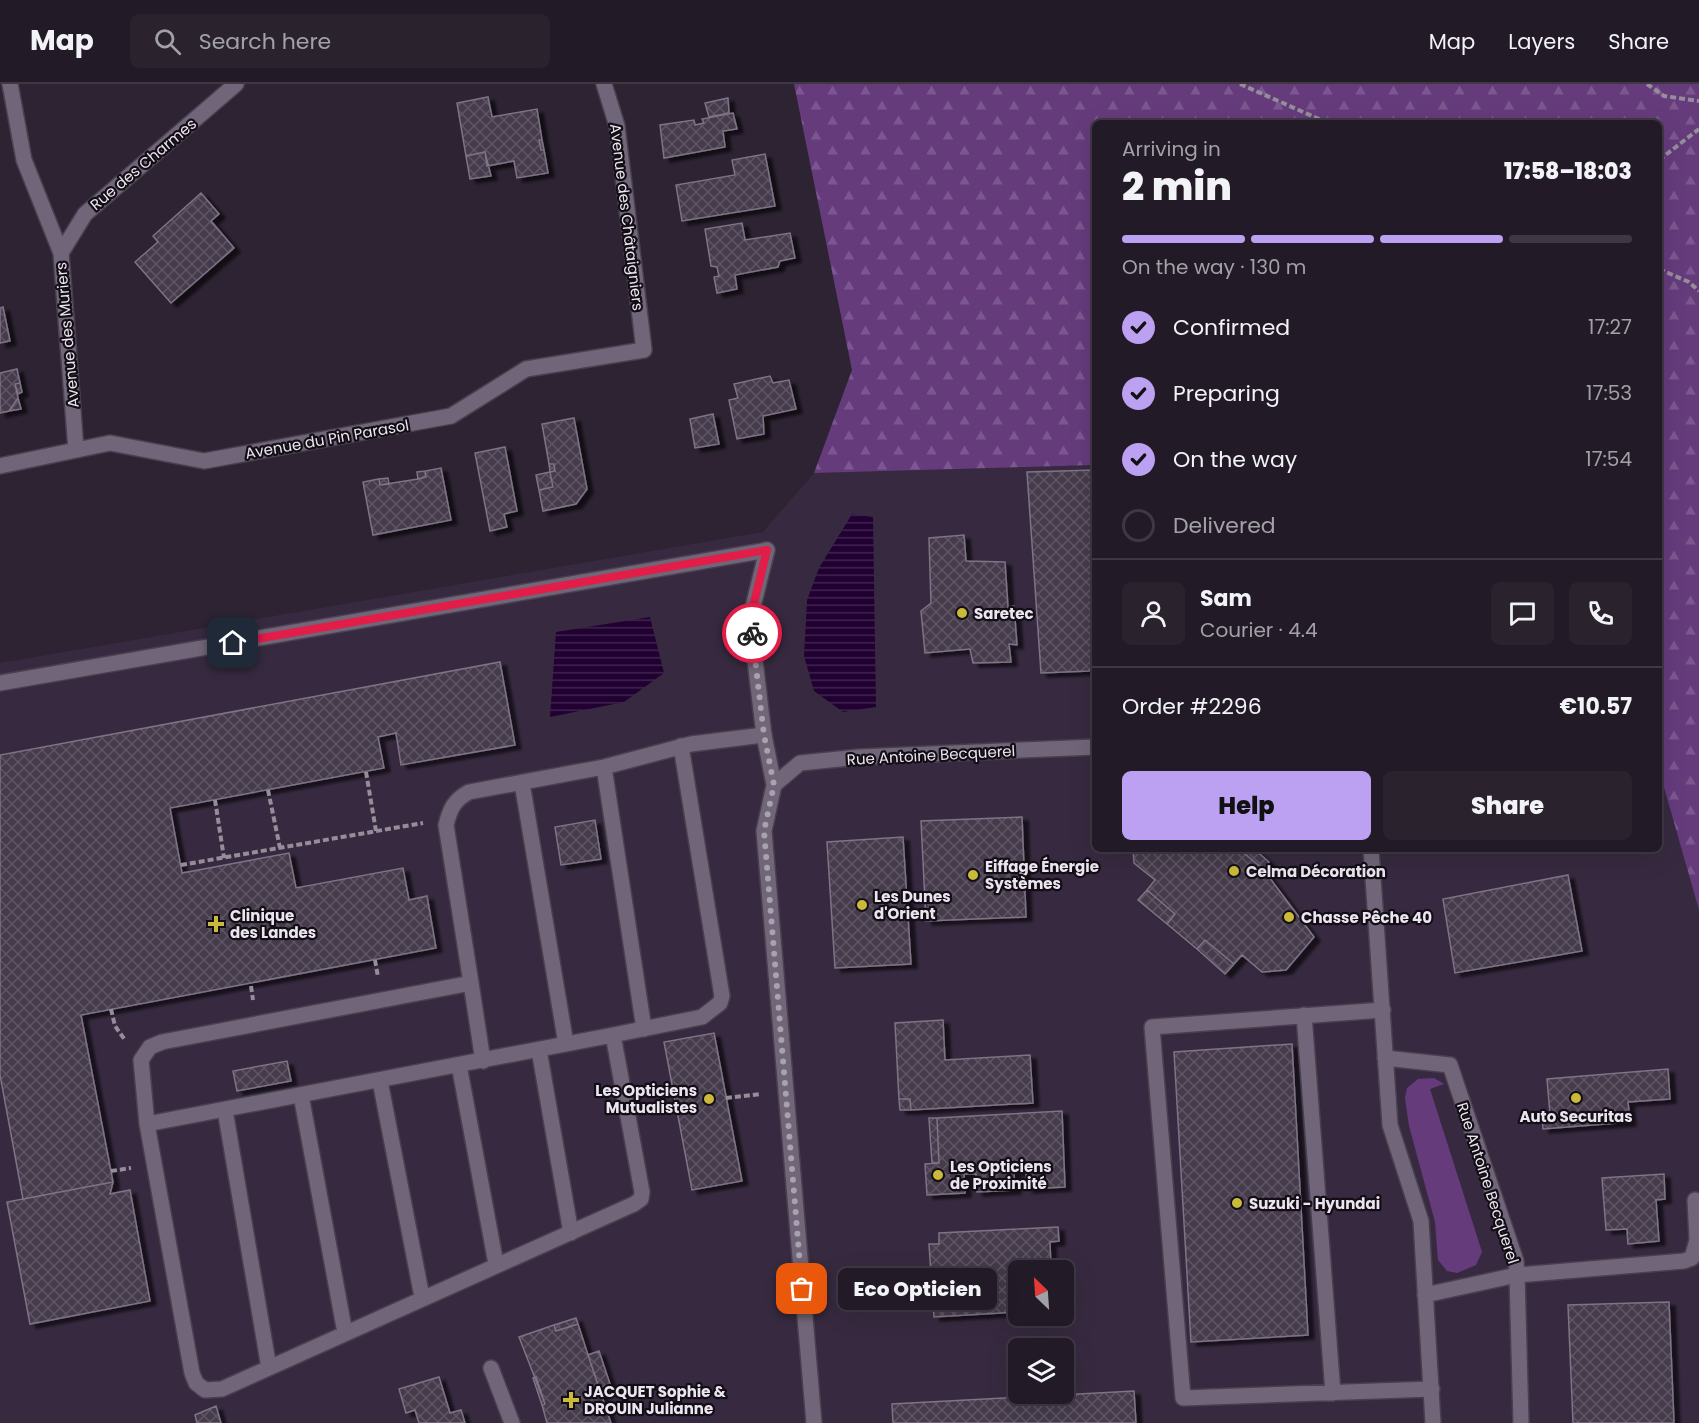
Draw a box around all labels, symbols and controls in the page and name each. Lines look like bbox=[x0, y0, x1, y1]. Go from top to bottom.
search box bbox=[130, 14, 550, 68]
text: Map bbox=[30, 21, 94, 60]
icon: search bbox=[151, 25, 184, 58]
text: Search here bbox=[199, 26, 331, 57]
text: Map bbox=[1429, 27, 1475, 56]
text: Layers bbox=[1508, 27, 1575, 56]
text: Share bbox=[1608, 27, 1669, 56]
street label: Rue des Charmes bbox=[85, 113, 201, 215]
street label: Avenue des Châtaigniers bbox=[605, 122, 649, 312]
text: Arriving in bbox=[1122, 135, 1221, 163]
text: 17:58–18:03 bbox=[1504, 156, 1632, 187]
text: 2 min bbox=[1122, 159, 1232, 214]
text: On the way · 130 m bbox=[1122, 253, 1306, 281]
street label: Avenue des Muriers bbox=[50, 261, 84, 409]
icon: check bbox=[1122, 311, 1155, 344]
text: Confirmed bbox=[1173, 312, 1290, 343]
text: 17:27 bbox=[1588, 313, 1632, 341]
icon: check bbox=[1122, 377, 1155, 410]
text: Preparing bbox=[1173, 378, 1280, 409]
text: 17:53 bbox=[1586, 379, 1632, 407]
street label: Avenue du Pin Parasol bbox=[244, 414, 410, 464]
icon: check bbox=[1122, 443, 1155, 476]
text: On the way bbox=[1173, 444, 1297, 475]
text: 17:54 bbox=[1585, 445, 1632, 473]
text: Delivered bbox=[1173, 510, 1276, 541]
button: person bbox=[1122, 582, 1185, 645]
button: chat bbox=[1491, 582, 1554, 645]
button: phone bbox=[1569, 582, 1632, 645]
text: Sam bbox=[1200, 583, 1252, 614]
courier bbox=[722, 603, 782, 663]
place label: Saretec bbox=[974, 603, 1033, 624]
marker: Saretec bbox=[955, 606, 969, 620]
text: Courier · 4.4 bbox=[1200, 616, 1318, 644]
pin bbox=[207, 617, 258, 668]
icon: bike bbox=[736, 617, 769, 650]
icon: home bbox=[216, 626, 249, 659]
text: Order #2296 bbox=[1122, 691, 1262, 722]
text: €10.57 bbox=[1560, 691, 1632, 722]
street label: Rue Antoine Becquerel bbox=[846, 740, 1016, 770]
button: Help bbox=[1122, 771, 1371, 840]
button: Share bbox=[1383, 771, 1632, 840]
place label: Eiffage Énergie Systèmes bbox=[985, 856, 1099, 894]
place label: Celma Décoration bbox=[1246, 861, 1386, 882]
marker: Celma Décoration bbox=[1227, 864, 1241, 878]
marker: Eiffage Énergie Systèmes bbox=[966, 868, 980, 882]
place label: Les Dunes d'Orient bbox=[874, 886, 951, 924]
marker: Les Dunes d'Orient bbox=[855, 898, 869, 912]
place label: Clinique des Landes bbox=[230, 905, 316, 943]
place label: Chasse Pêche 40 bbox=[1301, 907, 1432, 928]
marker: Chasse Pêche 40 bbox=[1282, 910, 1296, 924]
marker: Clinique des Landes bbox=[207, 915, 225, 933]
place label: Les Opticiens Mutualistes bbox=[595, 1080, 697, 1118]
marker: Auto Securitas bbox=[1569, 1091, 1583, 1105]
marker: Les Opticiens Mutualistes bbox=[702, 1092, 716, 1106]
street label: Rue Antoine Becquerel bbox=[1452, 1100, 1524, 1266]
place label: Auto Securitas bbox=[1519, 1106, 1633, 1127]
place label: Les Opticiens de Proximité bbox=[950, 1156, 1052, 1194]
marker: Les Opticiens de Proximité bbox=[931, 1168, 945, 1182]
place label: Suzuki - Hyundai bbox=[1249, 1193, 1380, 1214]
marker: Suzuki - Hyundai bbox=[1230, 1196, 1244, 1210]
north arrow bbox=[1008, 1260, 1074, 1326]
map controls bbox=[1008, 1260, 1074, 1404]
pin bbox=[776, 1263, 827, 1314]
callout: Eco Opticien bbox=[838, 1268, 997, 1310]
icon: bag bbox=[785, 1272, 818, 1305]
text: Eco Opticien bbox=[854, 1275, 981, 1303]
button: layers bbox=[1008, 1338, 1074, 1404]
place label: JACQUET Sophie & DROUIN Julianne bbox=[584, 1381, 726, 1419]
marker: JACQUET Sophie & DROUIN Julianne bbox=[562, 1391, 580, 1409]

